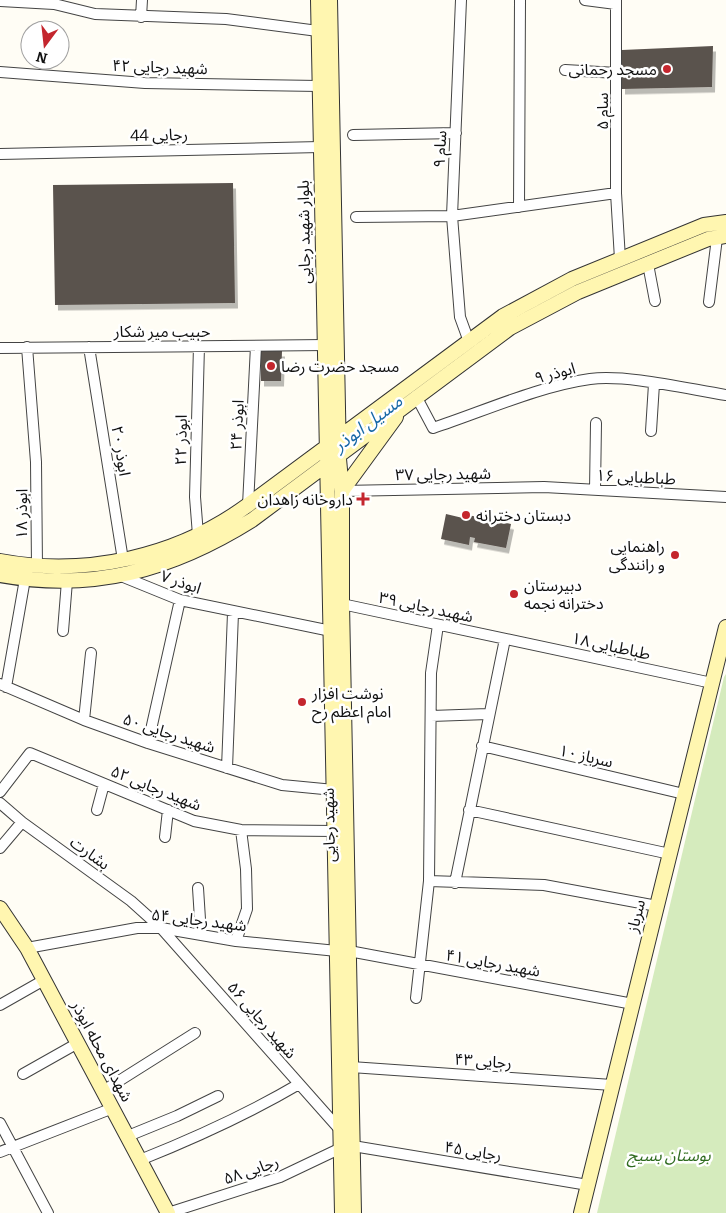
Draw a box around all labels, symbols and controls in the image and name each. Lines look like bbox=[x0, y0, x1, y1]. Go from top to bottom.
north arrow bbox=[20, 20, 70, 70]
text: N bbox=[34, 47, 49, 67]
street label: شهید رجایی ۴۲ bbox=[112, 56, 208, 78]
place label: مسجد رحمانی bbox=[568, 60, 657, 79]
marker: مسجد رحمانی bbox=[661, 63, 673, 75]
street label: سام ۵ bbox=[593, 92, 615, 130]
street label: رجایی 44 bbox=[130, 125, 188, 145]
street label: سام ۹ bbox=[430, 130, 453, 168]
street label: بلوار شهید رجایی bbox=[294, 180, 314, 284]
street label: حبیب میر شکار bbox=[113, 322, 210, 341]
place label: مسجد حضرت رضا bbox=[281, 357, 399, 376]
street label: ابوذر ۹ bbox=[532, 358, 578, 388]
marker: مسجد حضرت رضا bbox=[265, 360, 277, 372]
water label: مسیل ابوذر bbox=[327, 390, 407, 457]
street label: ابوذر ۲۴ bbox=[226, 399, 248, 451]
street label: ابوذر ۲۲ bbox=[171, 414, 191, 466]
street label: ابوذر ۲۰ bbox=[108, 424, 134, 478]
street label: شهید رجایی ۳۷ bbox=[395, 464, 491, 484]
street label: طباطبایی ۱۶ bbox=[596, 465, 677, 489]
street label: ابوذر ۱۸ bbox=[12, 489, 31, 539]
place label: داروخانه زاهدان bbox=[257, 490, 353, 509]
marker: داروخانه زاهدان bbox=[357, 493, 369, 505]
place label: دبستان دخترانه bbox=[476, 506, 571, 525]
marker: دبستان دخترانه bbox=[460, 509, 472, 521]
place label: راهنمایی و رانندگی bbox=[609, 537, 665, 574]
marker: راهنمایی و رانندگی bbox=[669, 549, 681, 561]
street label: ابوذر ۷ bbox=[158, 566, 204, 598]
place label: دبیرستان دخترانه نجمه bbox=[524, 576, 604, 613]
street label: شهید رجایی ۳۹ bbox=[377, 588, 475, 626]
marker: دبیرستان دخترانه نجمه bbox=[508, 588, 520, 600]
street label: طباطبایی ۱۸ bbox=[570, 628, 652, 664]
place label: نوشت افزار امام اعظم رح bbox=[311, 684, 391, 724]
marker: نوشت افزار امام اعظم رح bbox=[296, 696, 308, 708]
street label: شهید رجایی ۵۰ bbox=[121, 709, 217, 757]
street label: سرباز ۱۰ bbox=[557, 741, 615, 771]
street label: شهید رجایی ۵۲ bbox=[108, 761, 204, 815]
street label: شهید رجایی bbox=[319, 788, 339, 862]
street label: بشارت bbox=[66, 832, 114, 874]
street label: سرباز bbox=[623, 898, 649, 935]
street label: شهید رجایی ۵۴ bbox=[150, 905, 248, 935]
street label: شهید رجایی ۴۱ bbox=[444, 945, 542, 981]
street label: شهید رجایی ۵۶ bbox=[223, 978, 301, 1062]
street label: شهدای محله ابوذر bbox=[67, 996, 137, 1105]
street label: رجایی ۴۳ bbox=[454, 1050, 512, 1072]
street label: رجایی ۴۵ bbox=[443, 1137, 503, 1165]
park label: بوستان بسیج bbox=[626, 1146, 711, 1168]
street label: رجایی ۵۸ bbox=[221, 1152, 281, 1188]

